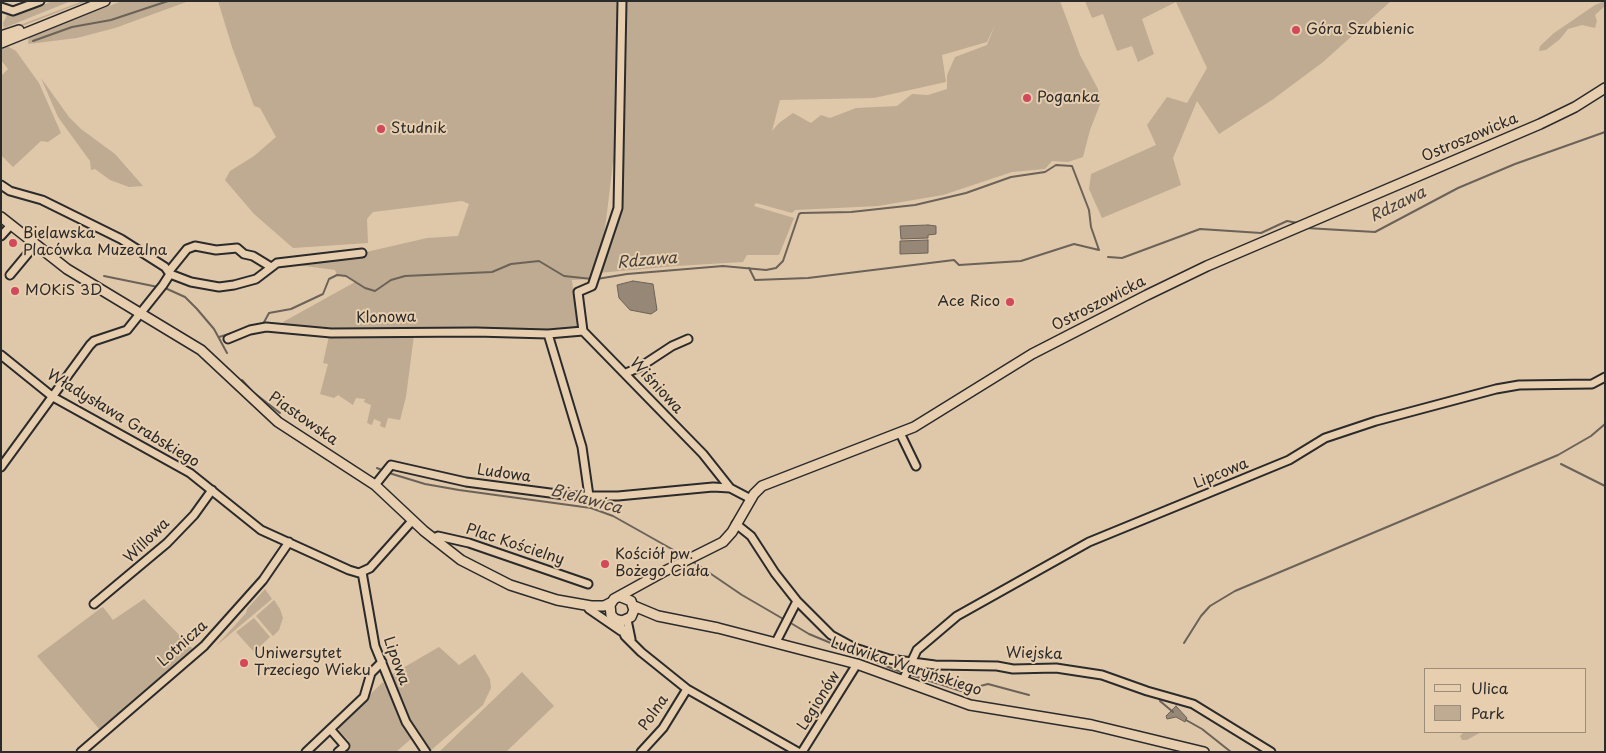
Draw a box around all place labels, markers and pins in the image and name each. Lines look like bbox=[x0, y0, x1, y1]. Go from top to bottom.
place label: Góra Szubienic bbox=[1306, 21, 1414, 39]
marker: Góra Szubienic bbox=[1290, 24, 1302, 36]
place label: Poganka bbox=[1037, 89, 1100, 107]
marker: Poganka bbox=[1021, 92, 1033, 104]
place label: Studnik bbox=[391, 120, 446, 138]
marker: Studnik bbox=[375, 123, 387, 135]
place label: Bielawska Placówka Muzealna bbox=[23, 225, 167, 260]
marker: Bielawska Placówka Muzealna bbox=[7, 237, 19, 249]
place label: MOKiS 3D bbox=[25, 282, 102, 300]
marker: MOKiS 3D bbox=[9, 285, 21, 297]
place label: Ace Rico bbox=[938, 293, 1000, 311]
marker: Ace Rico bbox=[1004, 296, 1016, 308]
place label: Kościół pw. Bożego Ciała bbox=[615, 546, 709, 581]
marker: Kościół pw. Bożego Ciała bbox=[599, 558, 611, 570]
place label: Uniwersytet Trzeciego Wieku bbox=[254, 645, 371, 680]
marker: Uniwersytet Trzeciego Wieku bbox=[238, 657, 250, 669]

